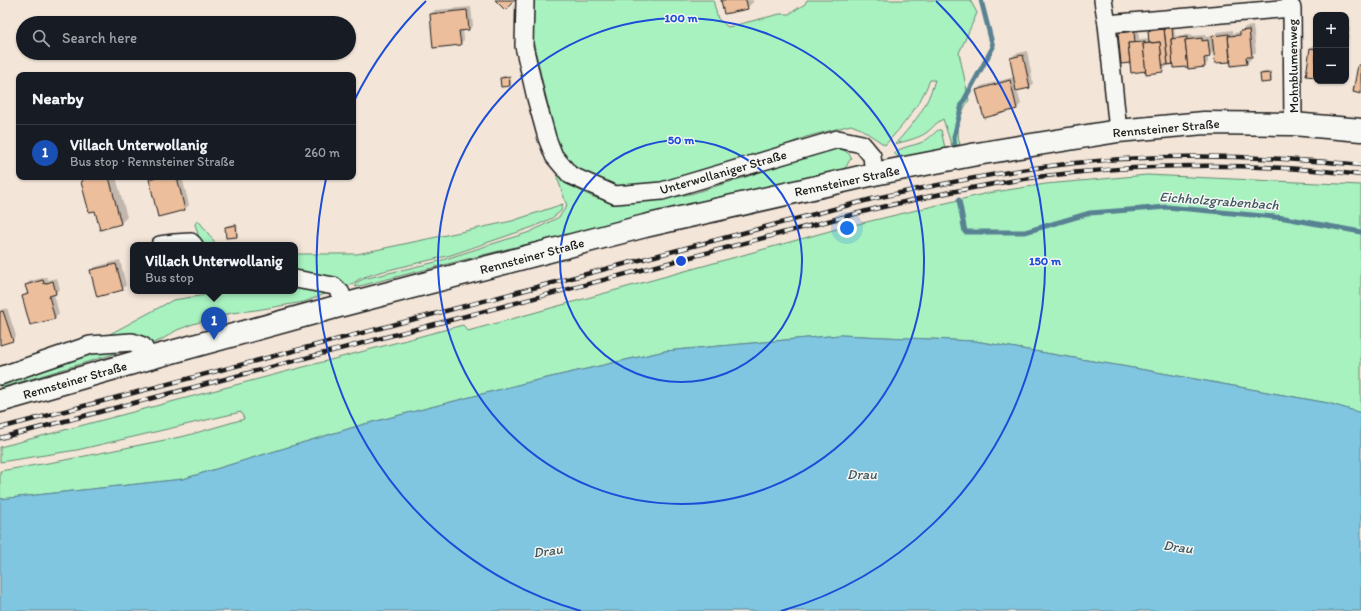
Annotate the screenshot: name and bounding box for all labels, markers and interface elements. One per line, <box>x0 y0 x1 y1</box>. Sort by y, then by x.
text: 100 m <box>664 11 698 25</box>
map controls <box>1313 12 1349 84</box>
button: + <box>1313 12 1349 48</box>
search box <box>16 16 356 60</box>
street label: Mohnblumenweg <box>1285 18 1301 113</box>
icon: search <box>30 27 52 49</box>
text: Search here <box>62 29 137 47</box>
button: − <box>1313 48 1349 84</box>
text: Nearby <box>32 88 84 108</box>
street label: Rennsteiner Straße <box>1112 116 1220 140</box>
text: 50 m <box>668 133 695 147</box>
text: Villach Unterwollanig <box>70 136 207 154</box>
text: 1 <box>42 145 48 160</box>
text: 260 m <box>304 145 340 160</box>
street label: Unterwollaniger Straße <box>658 147 788 197</box>
text: Bus stop · Rennsteiner Straße <box>70 154 235 169</box>
street label: Rennsteiner Straße <box>793 162 901 200</box>
water label: Eichholzgrabenbach <box>1159 188 1280 214</box>
your location <box>837 218 857 238</box>
street label: Rennsteiner Straße <box>478 235 586 277</box>
popup <box>130 242 298 294</box>
text: Villach Unterwollanig <box>145 252 283 270</box>
centre of rings <box>674 254 688 268</box>
text: 150 m <box>1029 254 1062 268</box>
text: Bus stop <box>145 270 194 285</box>
pin: 1 <box>201 307 227 340</box>
street label: Rennsteiner Straße <box>21 358 129 402</box>
water label: Drau <box>847 466 877 483</box>
water label: Drau <box>1162 537 1194 558</box>
water label: Drau <box>532 540 564 561</box>

